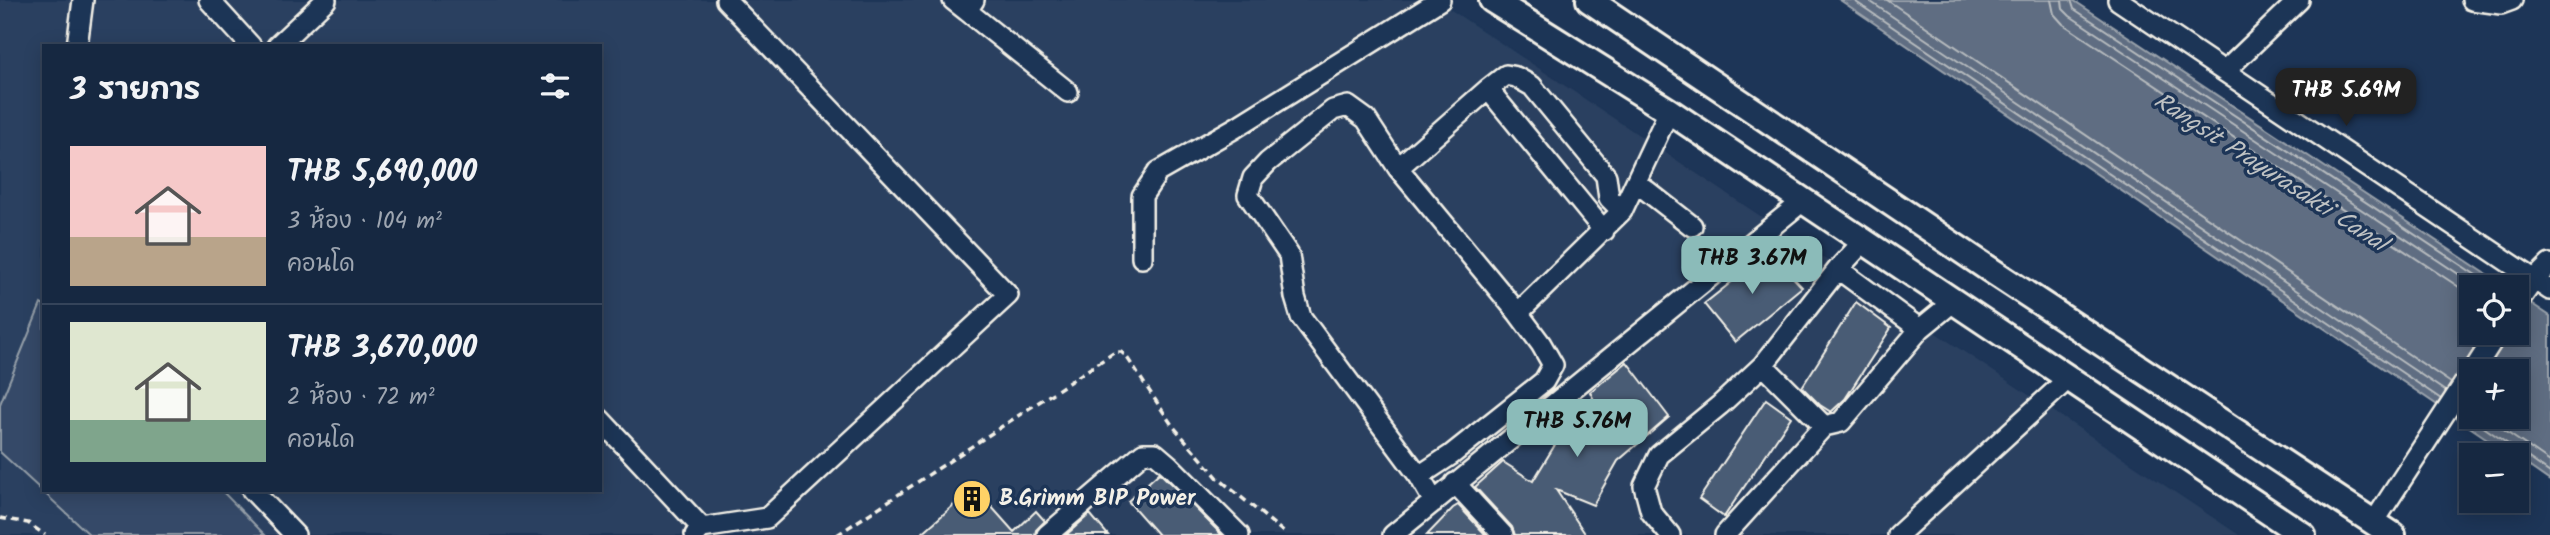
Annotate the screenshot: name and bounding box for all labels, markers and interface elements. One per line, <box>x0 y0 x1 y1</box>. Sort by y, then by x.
text: 3 รายการ <box>70 67 200 115</box>
icon: filters <box>536 67 574 105</box>
pin: THB 5.69M <box>2266 68 2426 128</box>
text: THB 5.69M <box>2291 73 2401 109</box>
water label: Rangsit Prayurasakti Canal <box>2146 83 2398 266</box>
text: THB 5,690,000 <box>287 149 477 197</box>
icon: home <box>126 174 210 258</box>
text: 3 ห้อง · 104 m² <box>287 204 442 240</box>
pin: THB 3.67M <box>1672 236 1832 296</box>
text: THB 3.67M <box>1697 241 1807 277</box>
text: คอนโด <box>287 247 355 283</box>
map controls <box>2459 275 2529 513</box>
button: locate <box>2459 275 2529 345</box>
text: THB 3,670,000 <box>287 325 477 373</box>
icon: home <box>126 350 210 434</box>
button: + <box>2459 359 2529 429</box>
text: 2 ห้อง · 72 m² <box>287 380 435 416</box>
pin: THB 5.76M <box>1497 400 1657 459</box>
text: THB 5.76M <box>1523 404 1631 440</box>
text: คอนโด <box>287 423 355 459</box>
button: − <box>2459 443 2529 513</box>
building icon: B.Grimm BIP Power <box>951 478 993 520</box>
place label: B.Grimm BIP Power <box>999 481 1197 517</box>

